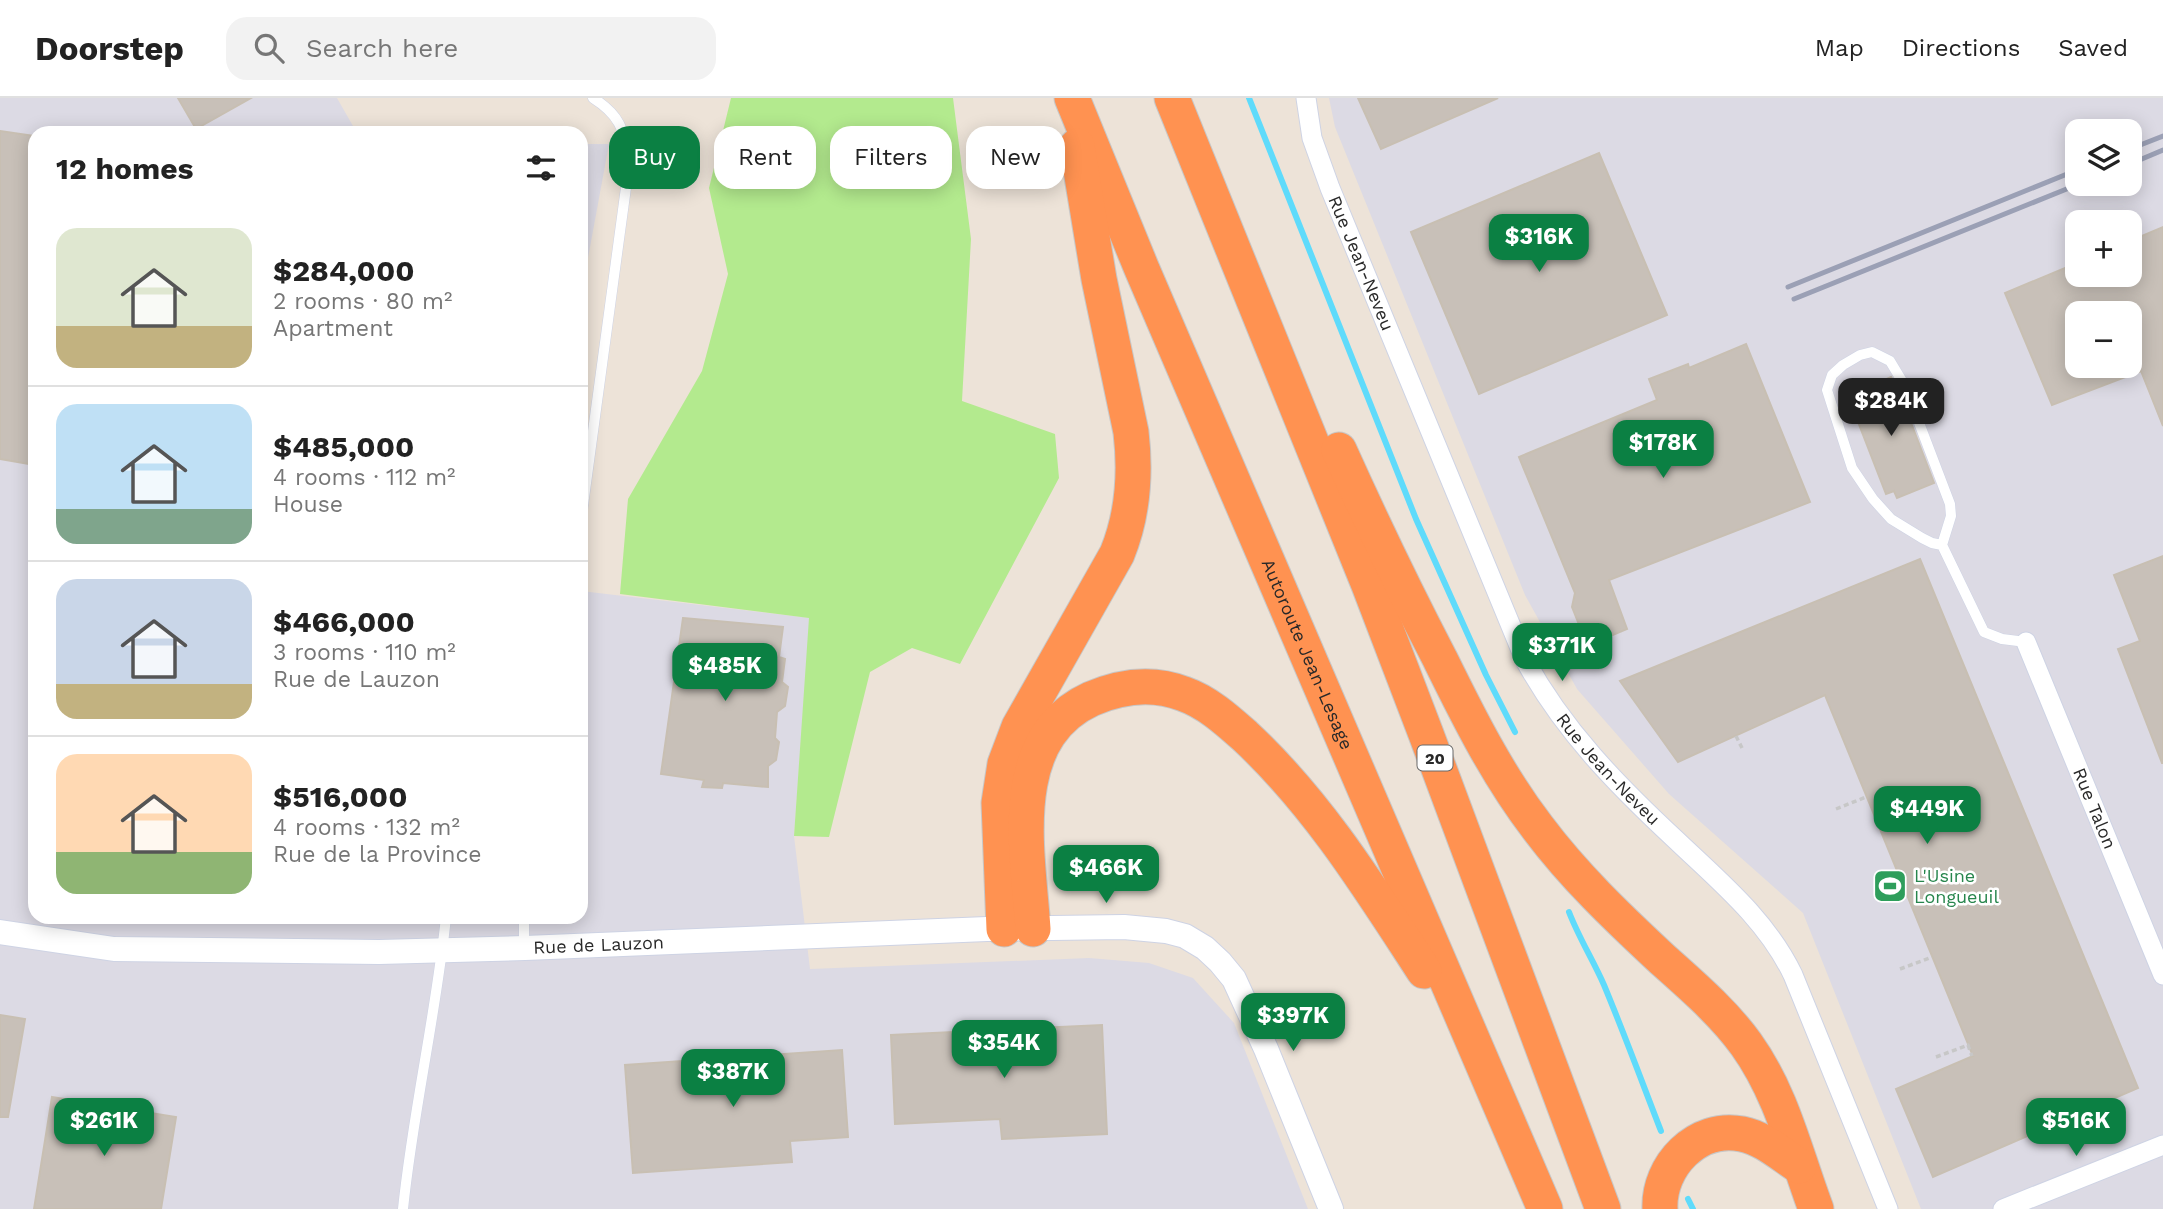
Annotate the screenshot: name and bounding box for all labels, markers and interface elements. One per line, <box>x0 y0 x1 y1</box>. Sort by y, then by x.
search box <box>226 17 716 80</box>
text: Doorstep <box>35 29 184 68</box>
icon: search <box>250 29 288 67</box>
text: Search here <box>306 33 458 63</box>
text: Map <box>1815 34 1864 62</box>
text: Directions <box>1902 34 2020 62</box>
text: Saved <box>2058 34 2128 62</box>
map controls <box>2065 119 2142 378</box>
button: layers <box>2065 119 2142 196</box>
chip: Buy <box>609 126 700 189</box>
chip: Rent <box>714 126 816 189</box>
chip: Filters <box>830 126 952 189</box>
chip: New <box>966 126 1065 189</box>
icon: filters <box>522 149 560 187</box>
text: 12 homes <box>56 151 194 186</box>
street label: Rue Jean-Neveu <box>1324 192 1399 334</box>
button: + <box>2065 210 2142 287</box>
pin: $316K <box>1490 214 1588 274</box>
text: $316K <box>1505 223 1573 250</box>
text: $284,000 <box>273 253 415 288</box>
icon: home <box>112 256 196 340</box>
text: 2 rooms · 80 m² <box>273 288 452 315</box>
button: − <box>2065 301 2142 378</box>
text: Apartment <box>273 315 393 342</box>
pin: $284K <box>1842 378 1940 438</box>
text: $284K <box>1854 387 1928 414</box>
pin: $178K <box>1614 420 1712 480</box>
text: $485,000 <box>273 429 414 464</box>
text: $178K <box>1629 429 1697 456</box>
icon: home <box>112 432 196 516</box>
text: 4 rooms · 112 m² <box>273 464 455 491</box>
text: House <box>273 491 343 518</box>
street label: Autoroute Jean-Lesage <box>1257 556 1358 753</box>
text: $466,000 <box>273 604 415 639</box>
icon: home <box>112 607 196 691</box>
pin: $371K <box>1513 624 1611 683</box>
text: $371K <box>1528 632 1596 659</box>
text: 3 rooms · 110 m² <box>273 639 456 666</box>
pin: $485K <box>676 644 774 703</box>
text: $485K <box>688 652 762 679</box>
text: Rue de Lauzon <box>273 666 440 693</box>
street label: Rue Jean-Neveu <box>1552 709 1664 829</box>
road number: 20 <box>1418 746 1452 771</box>
street label: Rue Talon <box>2069 765 2121 852</box>
text: $516,000 <box>273 779 408 814</box>
icon: home <box>112 782 196 866</box>
pin: $449K <box>1878 786 1976 846</box>
text: $449K <box>1890 795 1964 822</box>
text: 4 rooms · 132 m² <box>273 814 460 841</box>
text: Rue de la Province <box>273 841 482 868</box>
pin: $466K <box>1057 846 1155 905</box>
text: $466K <box>1069 854 1143 881</box>
place label: L'Usine Longueuil <box>1914 865 1999 907</box>
sports icon: L'Usine Longueuil <box>1871 867 1909 905</box>
street label: Rue de Lauzon <box>533 931 664 958</box>
pin: $397K <box>1244 993 1342 1053</box>
text: $397K <box>1257 1002 1329 1029</box>
pin: $354K <box>955 1020 1053 1080</box>
text: $354K <box>968 1029 1040 1056</box>
pin: $387K <box>684 1049 782 1109</box>
text: $387K <box>697 1058 769 1085</box>
pin: $261K <box>55 1098 153 1158</box>
pin: $516K <box>2027 1098 2125 1158</box>
text: $261K <box>70 1107 138 1134</box>
text: $516K <box>2042 1107 2110 1134</box>

